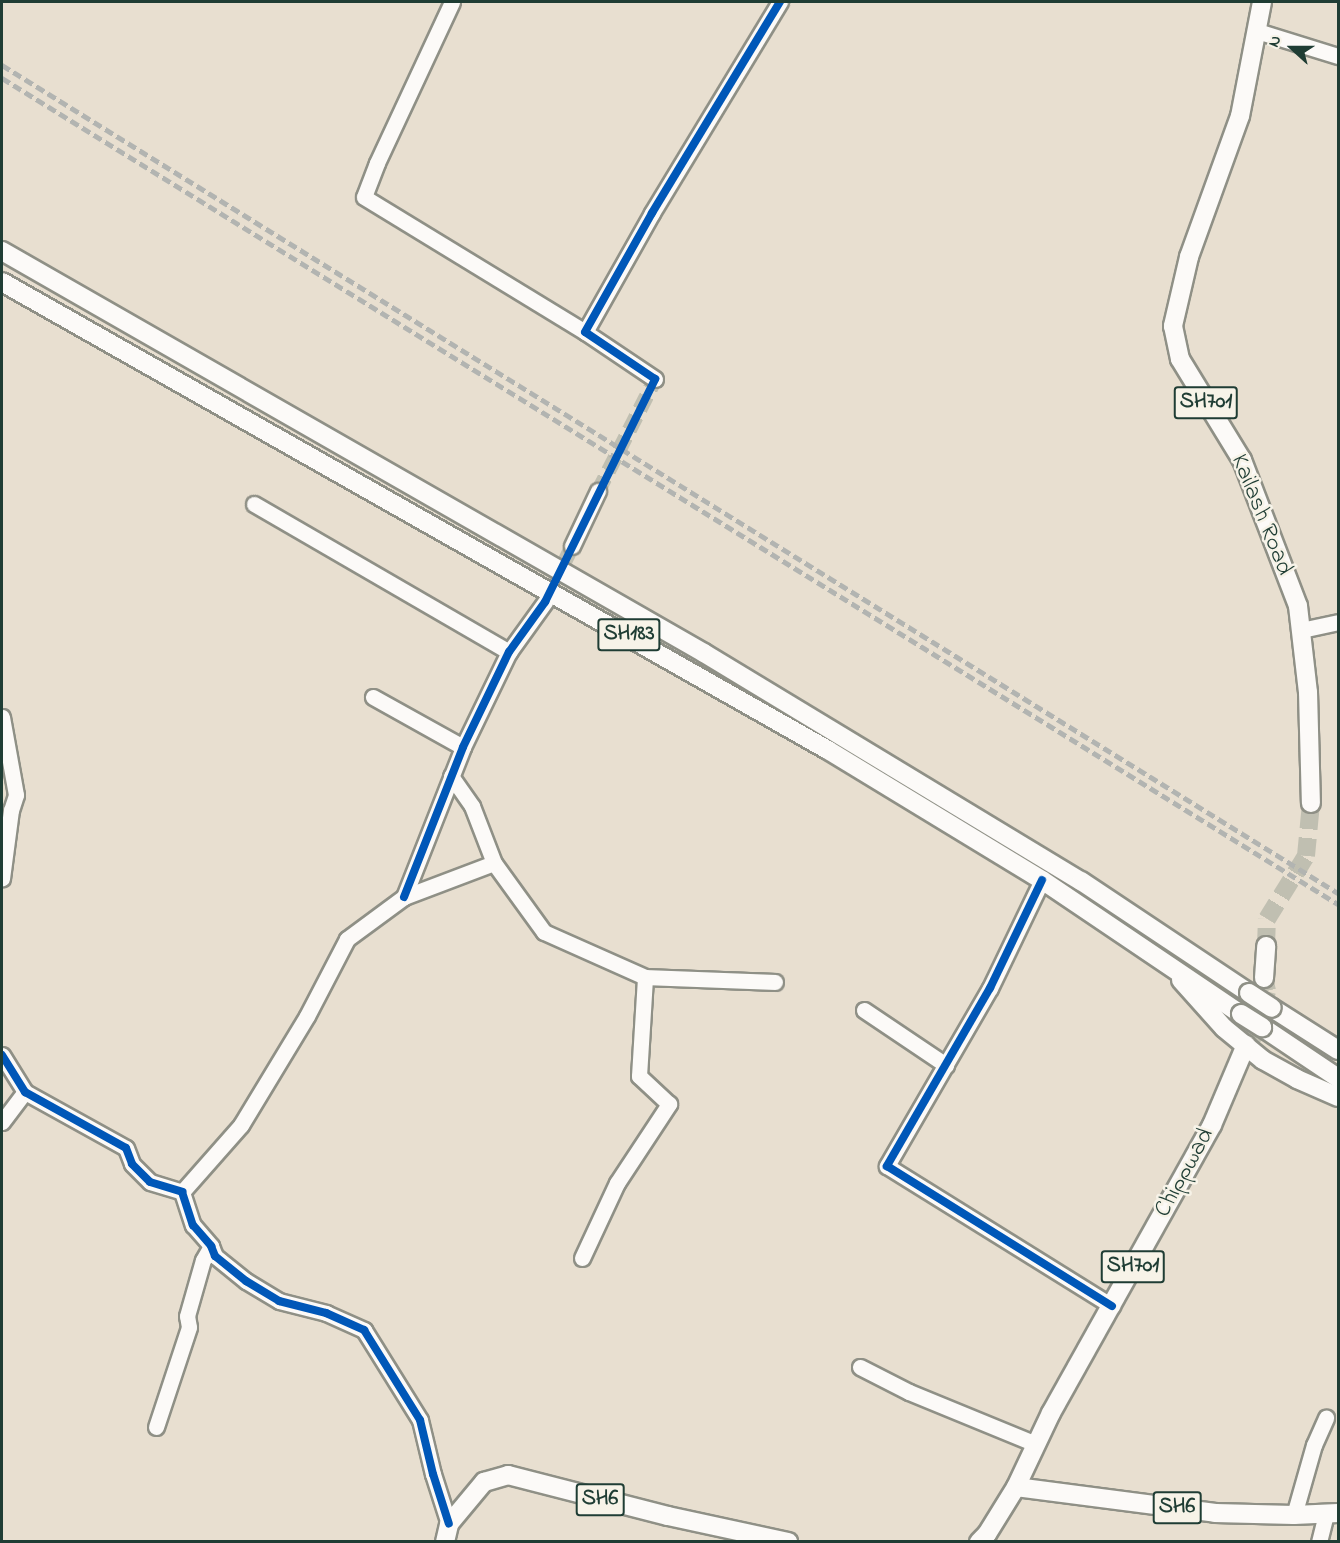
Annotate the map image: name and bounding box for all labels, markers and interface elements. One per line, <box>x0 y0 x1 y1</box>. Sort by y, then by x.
north arrow <box>1262 18 1322 78</box>
text: N <box>1262 32 1288 51</box>
road number: SH701 <box>1173 384 1239 422</box>
street label: Kailash Road <box>1224 450 1298 580</box>
road number: SH183 <box>596 616 662 654</box>
street label: Chippwad <box>1149 1124 1221 1222</box>
road number: SH701 <box>1100 1248 1166 1286</box>
road number: SH6 <box>574 1481 626 1519</box>
road number: SH6 <box>1152 1489 1202 1527</box>

